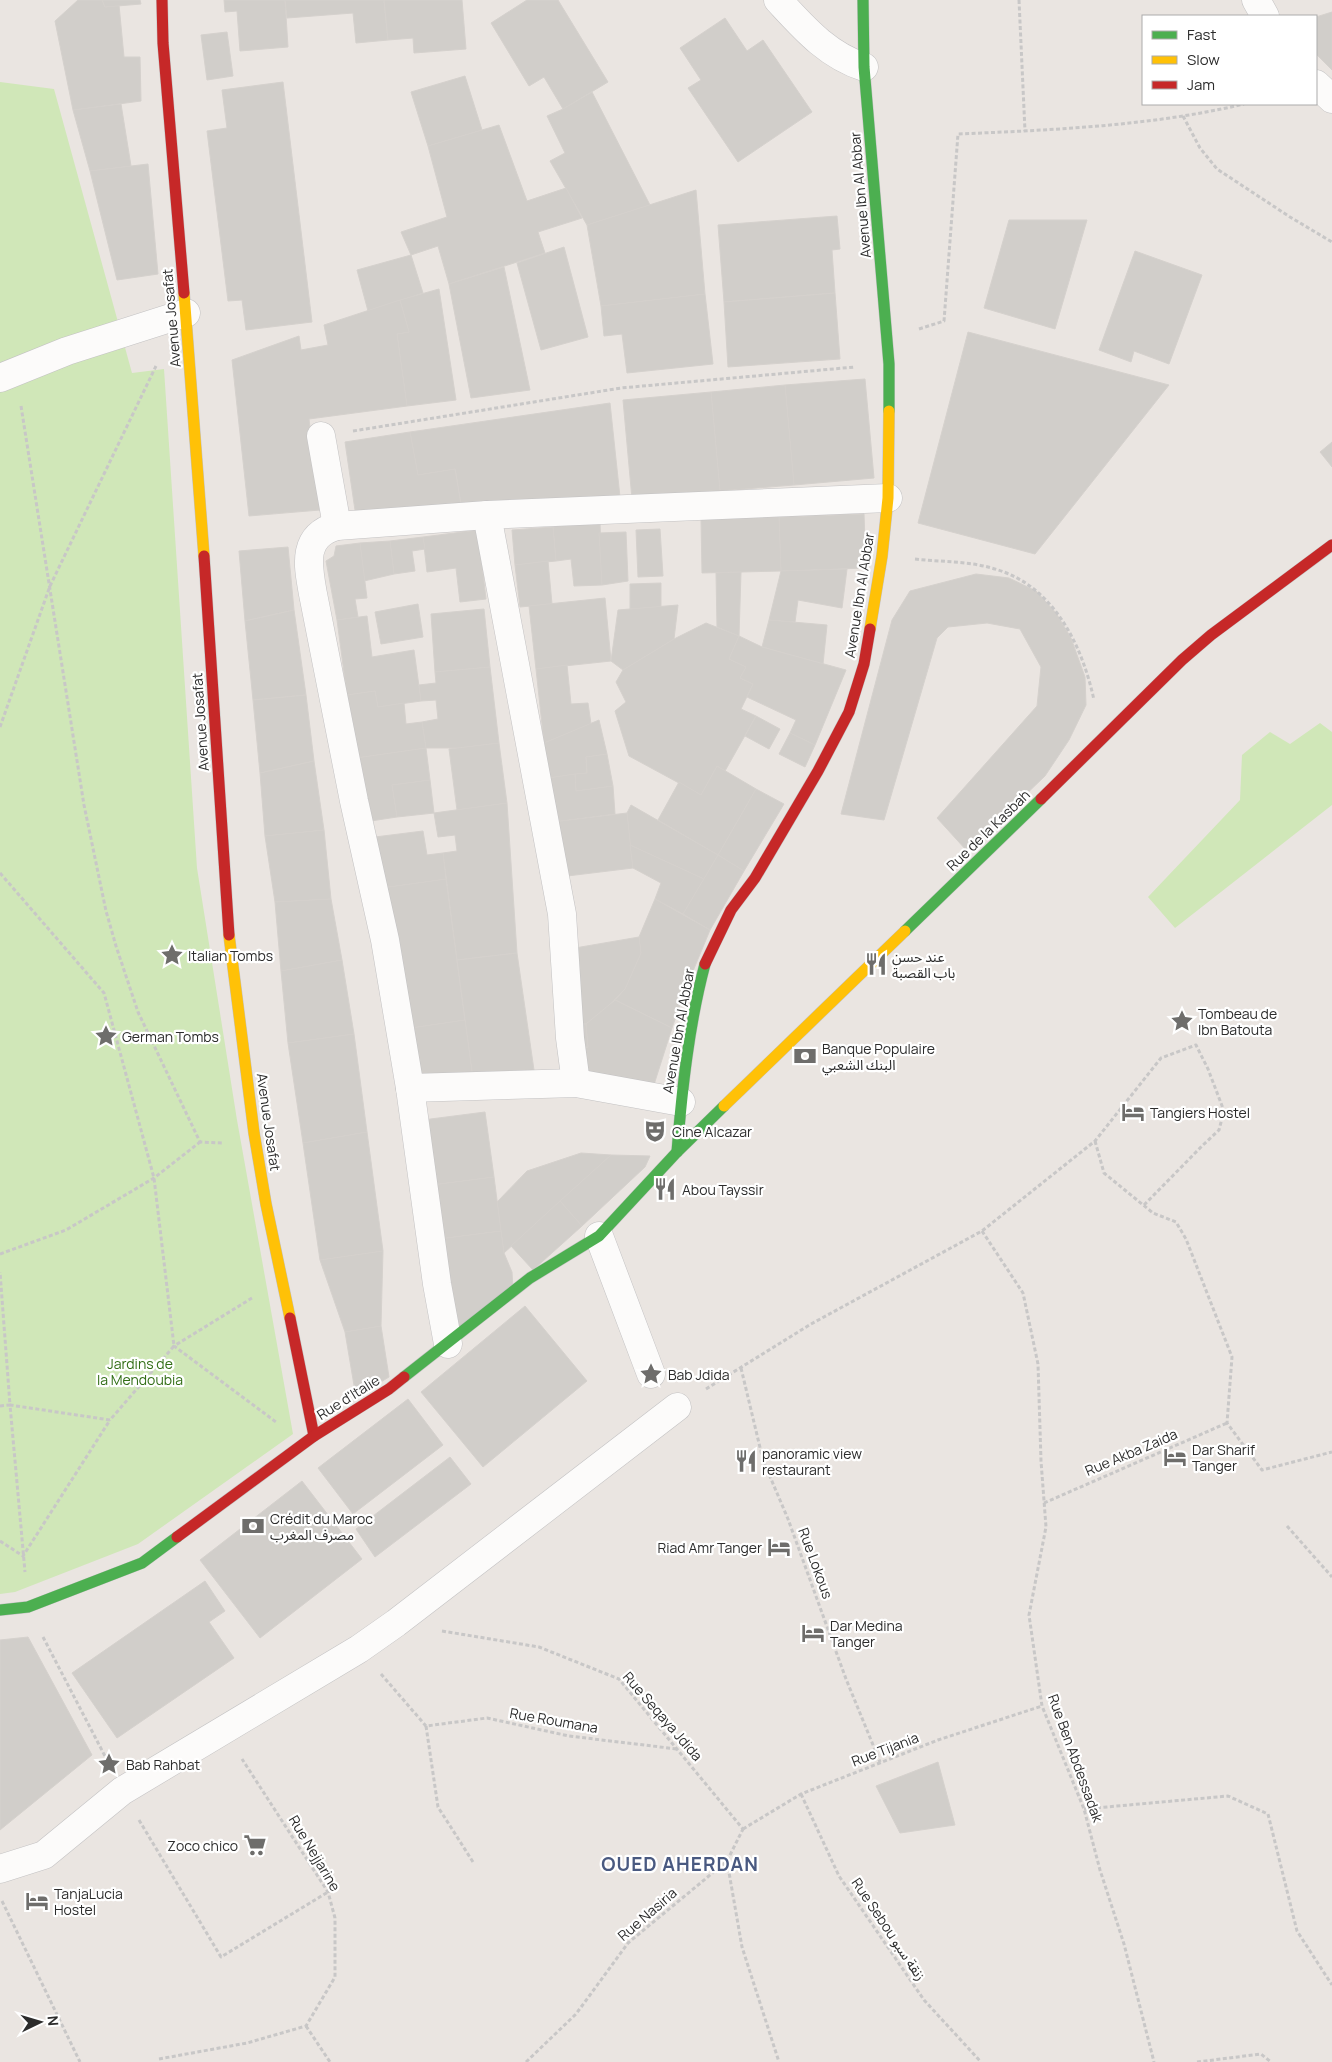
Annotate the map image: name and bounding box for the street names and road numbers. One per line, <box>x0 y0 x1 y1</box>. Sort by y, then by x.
street label: Avenue Ibn Al Abbar <box>845 131 875 259</box>
street label: Avenue Josafat <box>157 268 185 368</box>
street label: Avenue Ibn Al Abbar <box>840 531 878 659</box>
street label: Avenue Josafat <box>187 672 213 772</box>
street label: Rue de la Kasbah <box>942 785 1034 875</box>
street label: Avenue Ibn Al Abbar <box>658 967 698 1095</box>
street label: Avenue Josafat <box>253 1072 285 1173</box>
street label: Rue d'Italie <box>313 1370 383 1424</box>
street label: Rue Akba Zaida <box>1082 1424 1180 1480</box>
street label: Rue Lokous <box>794 1525 838 1601</box>
street label: Rue Seqaya Jdida <box>619 1667 707 1765</box>
street label: Rue Ben Abdessadak <box>1044 1691 1108 1826</box>
street label: Rue Roumana <box>508 1703 600 1737</box>
street label: Rue Tijania <box>849 1728 921 1770</box>
street label: Rue Nejjarine <box>285 1811 345 1895</box>
street label: Rue Sebou زنقة سبو <box>848 1874 930 1984</box>
street label: Rue Nasiria <box>614 1883 680 1945</box>

